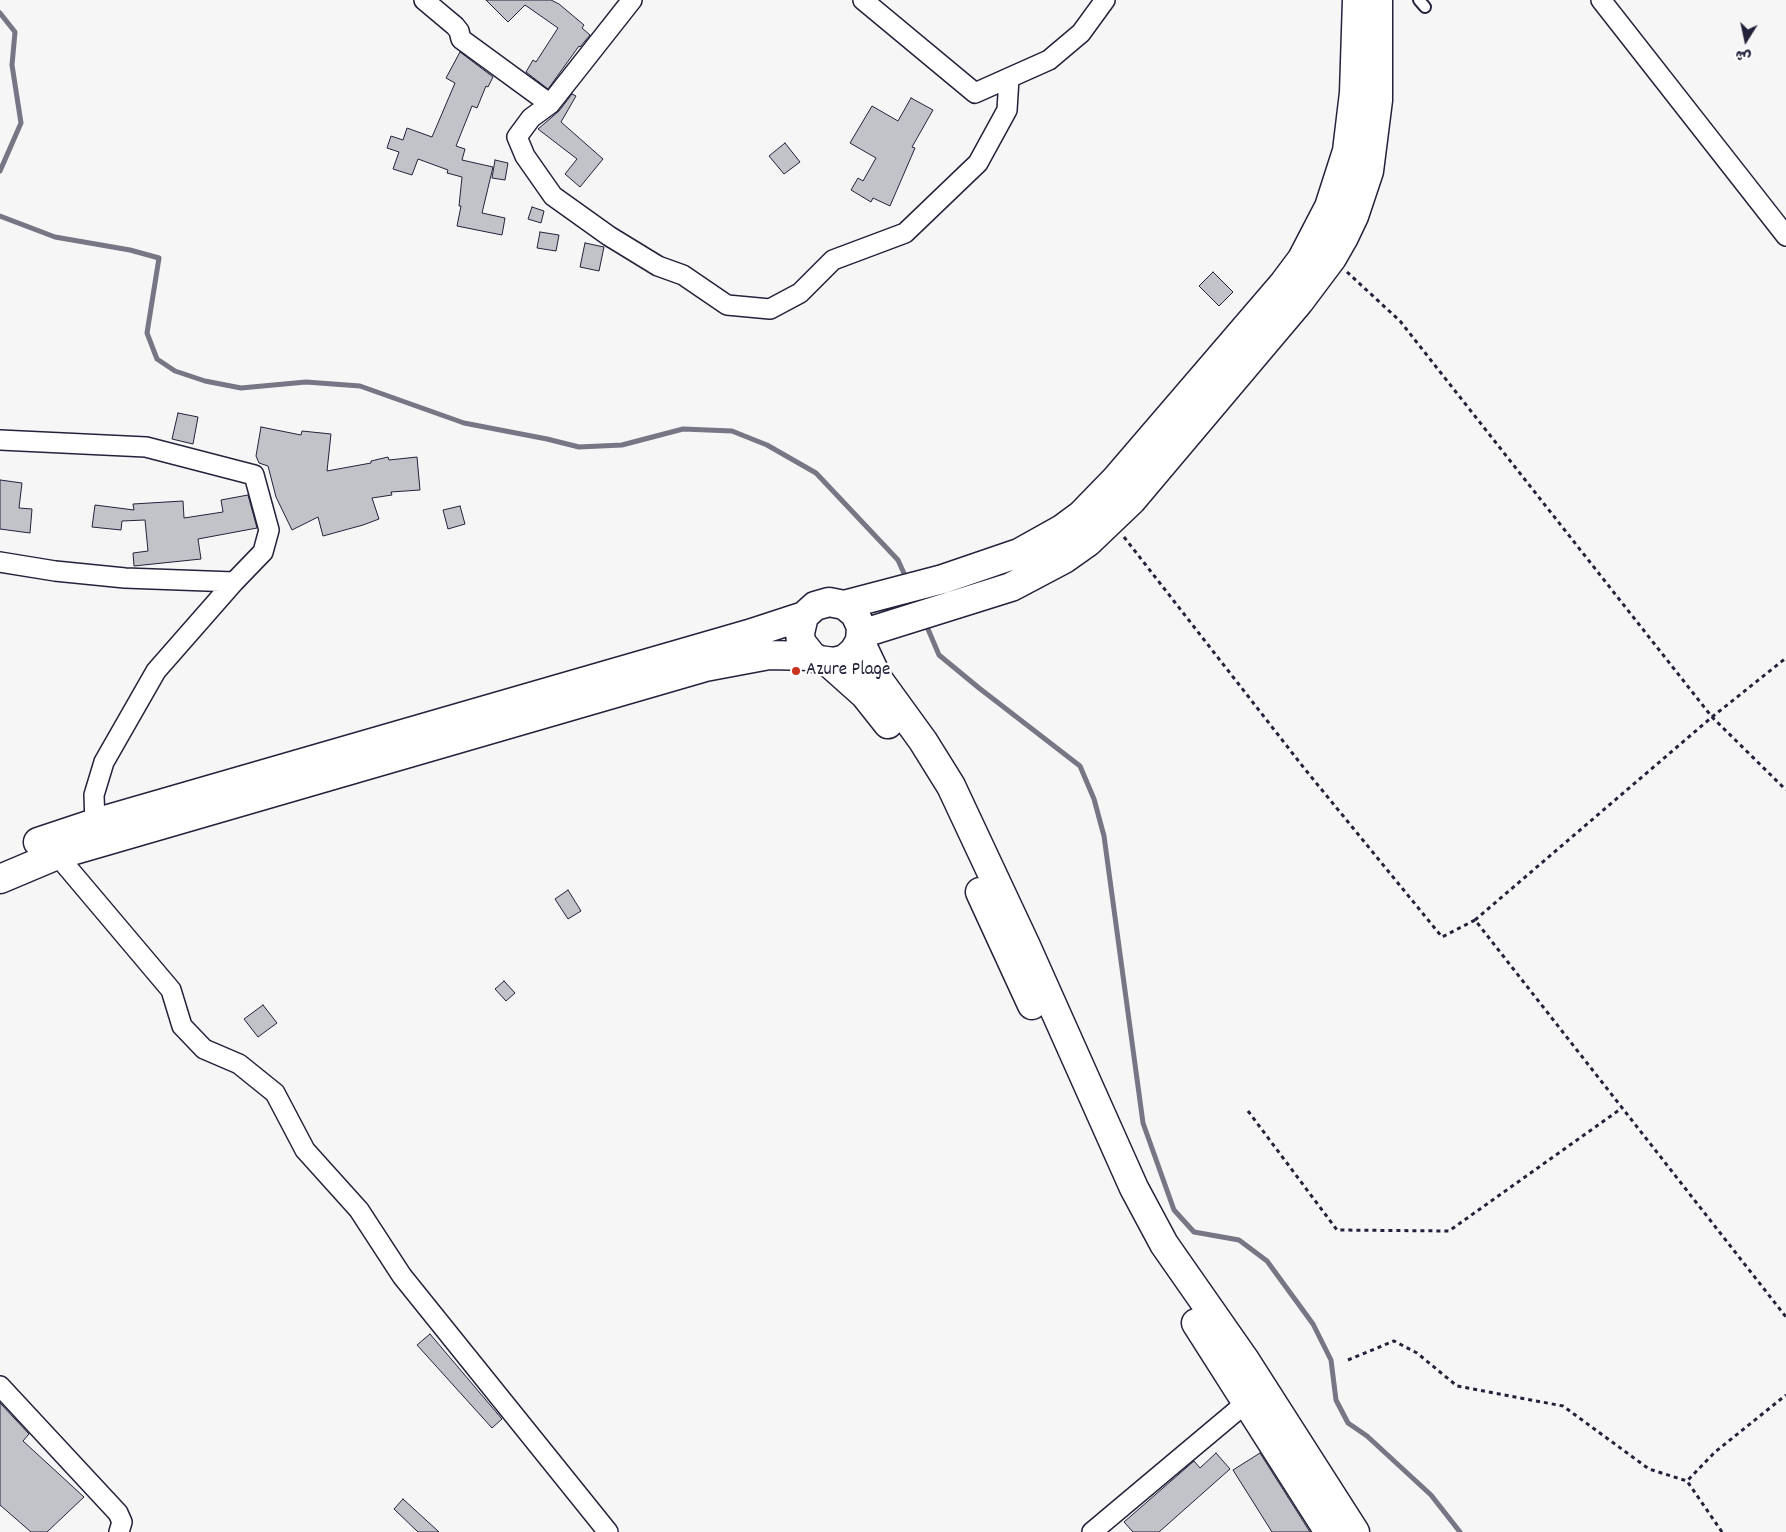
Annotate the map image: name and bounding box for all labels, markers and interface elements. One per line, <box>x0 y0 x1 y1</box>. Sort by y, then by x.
north arrow <box>1721 15 1771 65</box>
text: ش <box>1734 44 1753 66</box>
place label: Azure Plage <box>806 660 890 682</box>
marker: Azure Plage <box>790 665 802 677</box>

